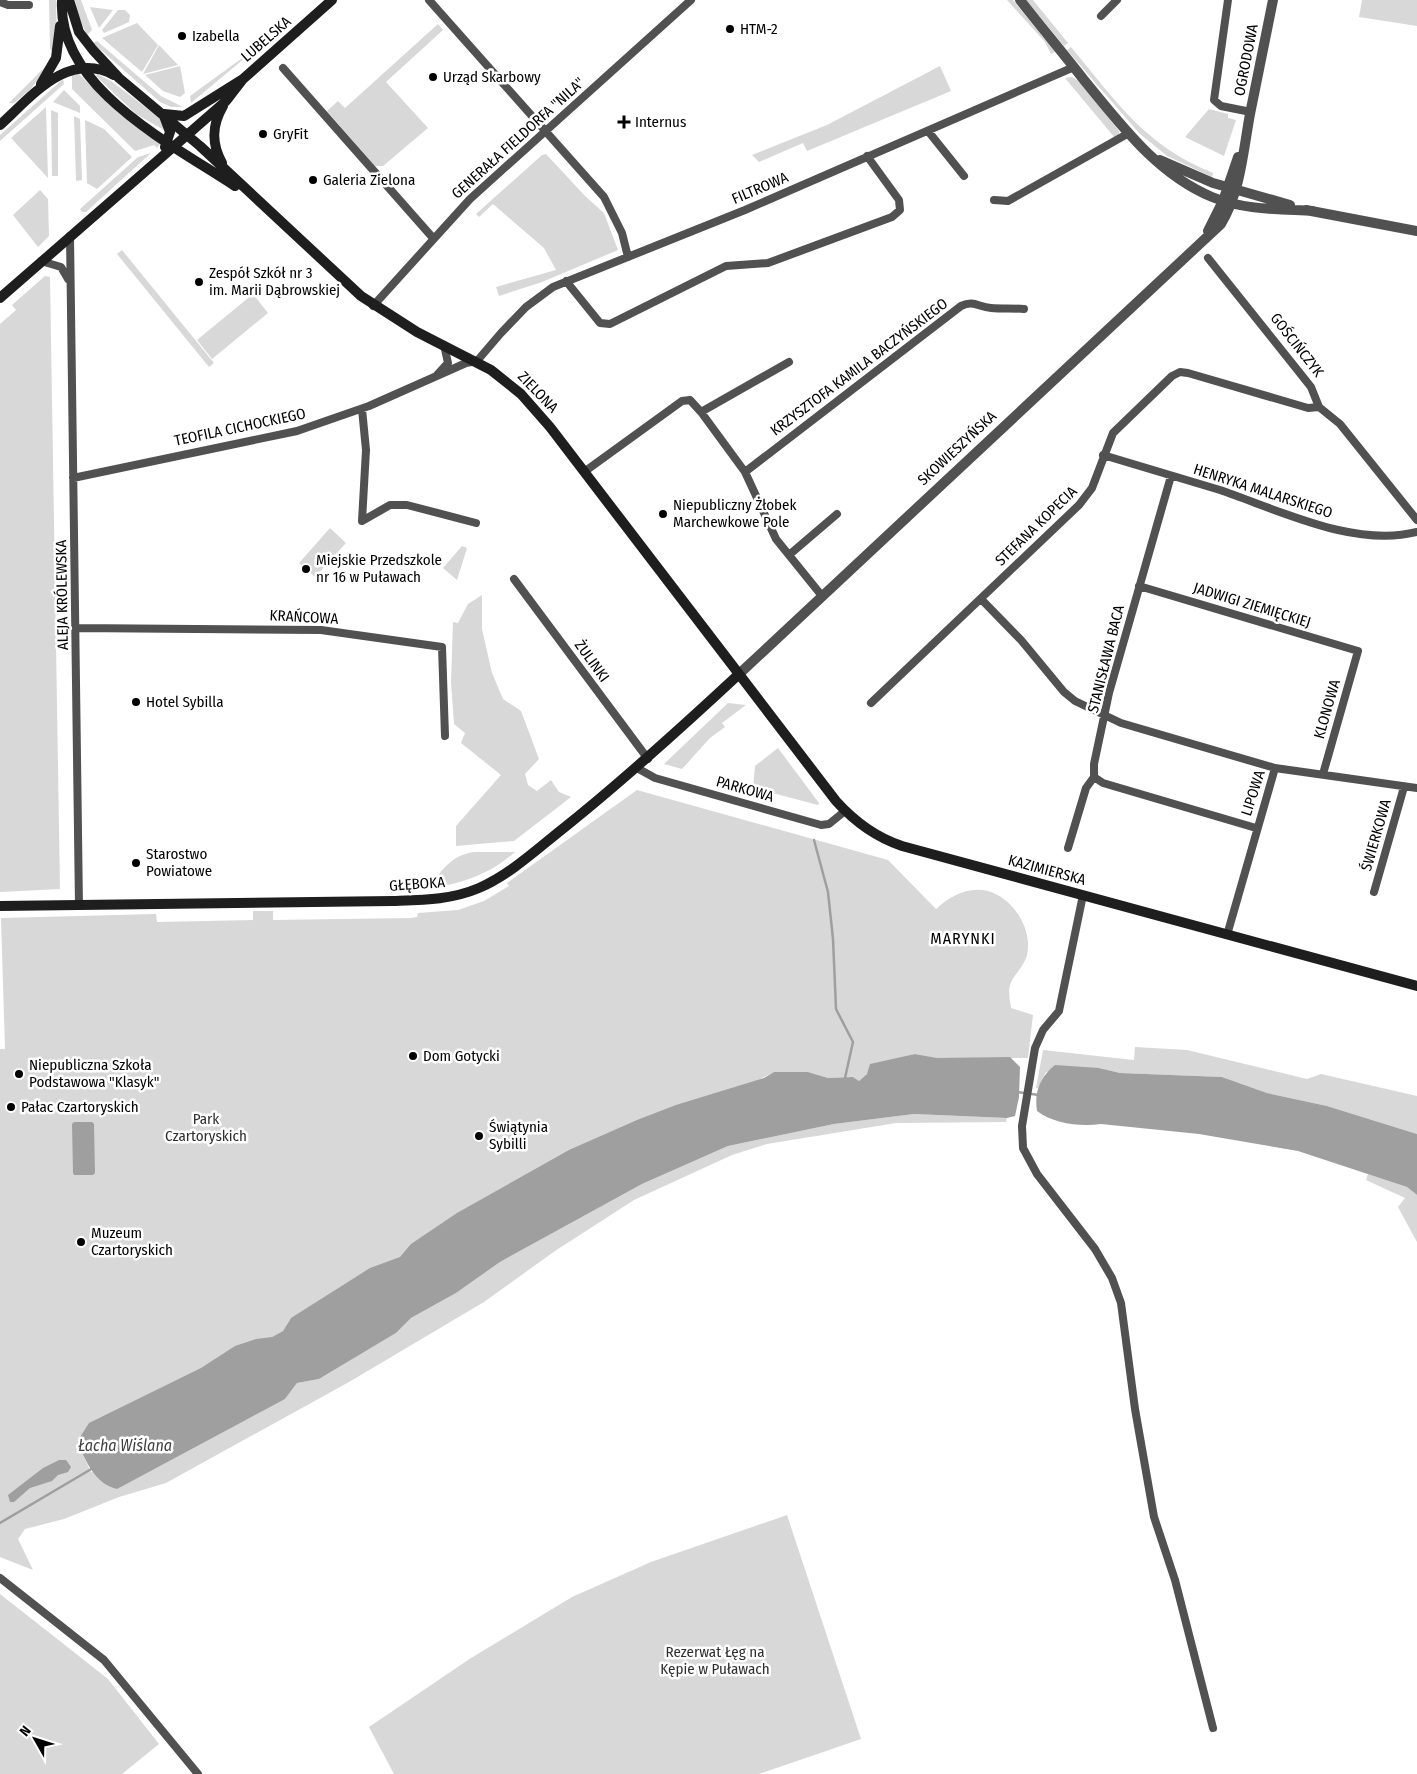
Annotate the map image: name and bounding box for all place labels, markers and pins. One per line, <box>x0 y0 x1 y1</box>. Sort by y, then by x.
place label: HTM-2 <box>740 20 778 38</box>
marker: HTM-2 <box>724 23 736 35</box>
place label: Izabella <box>192 27 240 45</box>
marker: Izabella <box>176 30 188 42</box>
place label: Urząd Skarbowy <box>443 68 541 86</box>
marker: Urząd Skarbowy <box>427 71 439 83</box>
place label: Internus <box>635 113 686 131</box>
marker: Internus <box>617 115 631 129</box>
place label: GryFit <box>273 125 308 143</box>
marker: GryFit <box>257 128 269 140</box>
place label: Galeria Zielona <box>323 171 415 189</box>
marker: Galeria Zielona <box>307 174 319 186</box>
place label: Zespół Szkół nr 3 im. Marii Dąbrowskiej <box>209 264 340 299</box>
marker: Zespół Szkół nr 3 im. Marii Dąbrowskiej <box>193 276 205 288</box>
place label: Niepubliczny Żłobek Marchewkowe Pole <box>673 496 796 531</box>
marker: Niepubliczny Żłobek Marchewkowe Pole <box>657 508 669 520</box>
place label: Miejskie Przedszkole nr 16 w Puławach <box>316 551 442 586</box>
marker: Miejskie Przedszkole nr 16 w Puławach <box>300 563 312 575</box>
place label: Hotel Sybilla <box>146 693 224 711</box>
marker: Hotel Sybilla <box>130 696 142 708</box>
place label: Starostwo Powiatowe <box>146 845 212 880</box>
marker: Starostwo Powiatowe <box>130 857 142 869</box>
place label: Dom Gotycki <box>423 1047 500 1065</box>
marker: Dom Gotycki <box>407 1050 419 1062</box>
place label: Niepubliczna Szkoła Podstawowa "Klasyk" <box>29 1056 159 1091</box>
marker: Niepubliczna Szkoła Podstawowa "Klasyk" <box>13 1068 25 1080</box>
place label: Pałac Czartoryskich <box>21 1098 139 1116</box>
marker: Pałac Czartoryskich <box>5 1101 17 1113</box>
place label: Świątynia Sybilli <box>489 1118 548 1153</box>
marker: Świątynia Sybilli <box>473 1130 485 1142</box>
place label: Muzeum Czartoryskich <box>91 1224 173 1259</box>
marker: Muzeum Czartoryskich <box>75 1236 87 1248</box>

